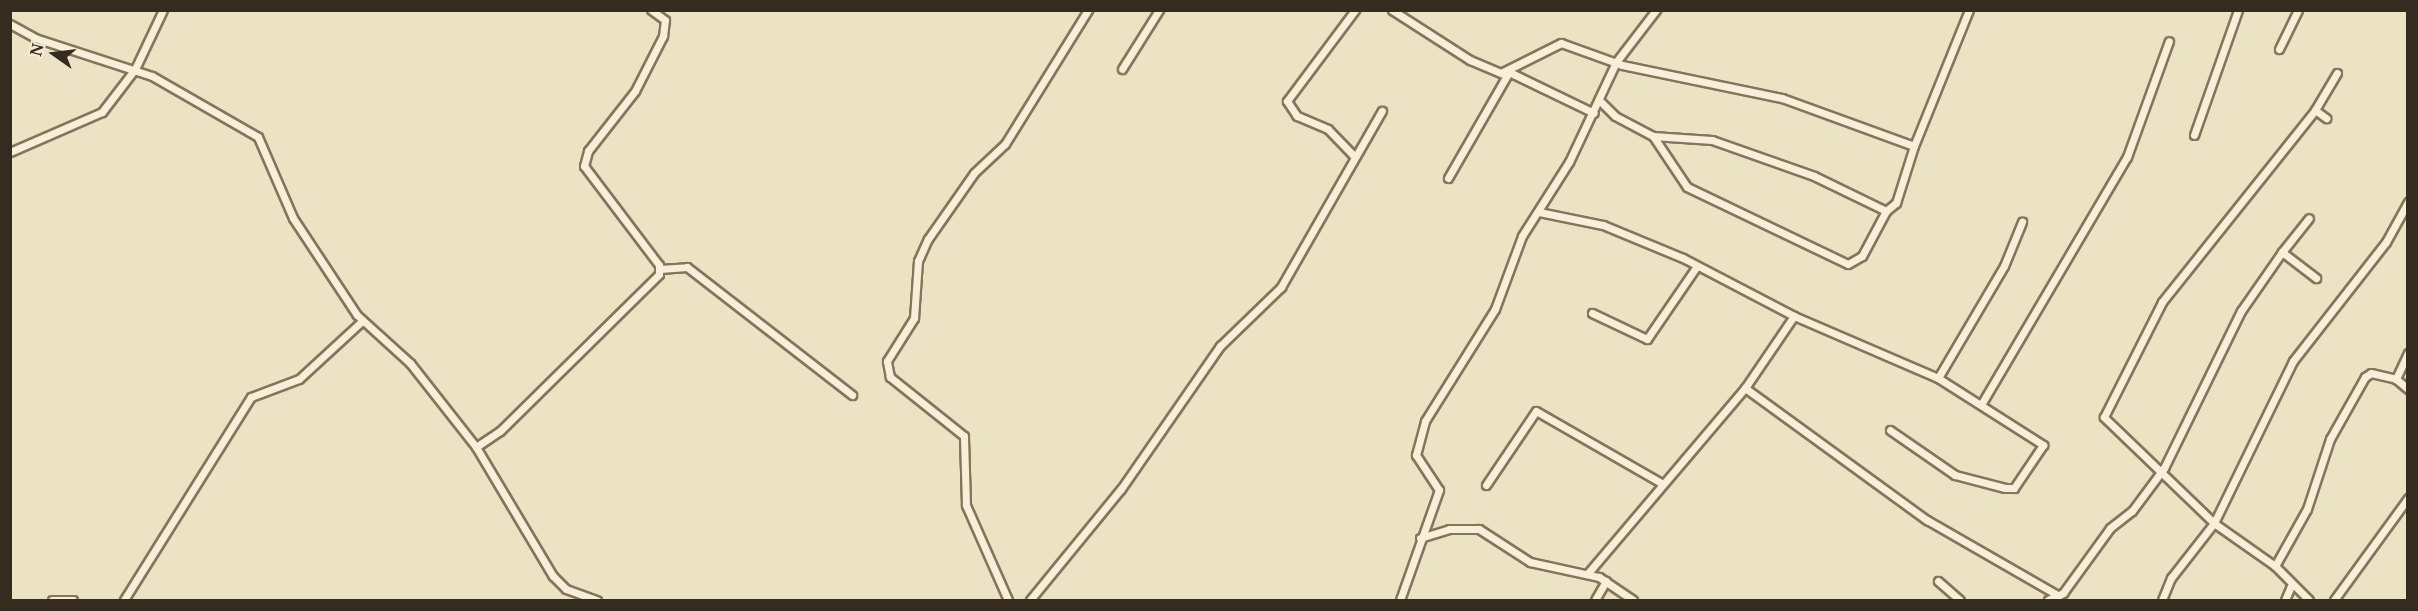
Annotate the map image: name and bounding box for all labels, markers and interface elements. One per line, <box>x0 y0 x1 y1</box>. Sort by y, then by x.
north arrow <box>24 24 84 84</box>
text: N <box>24 41 49 58</box>

